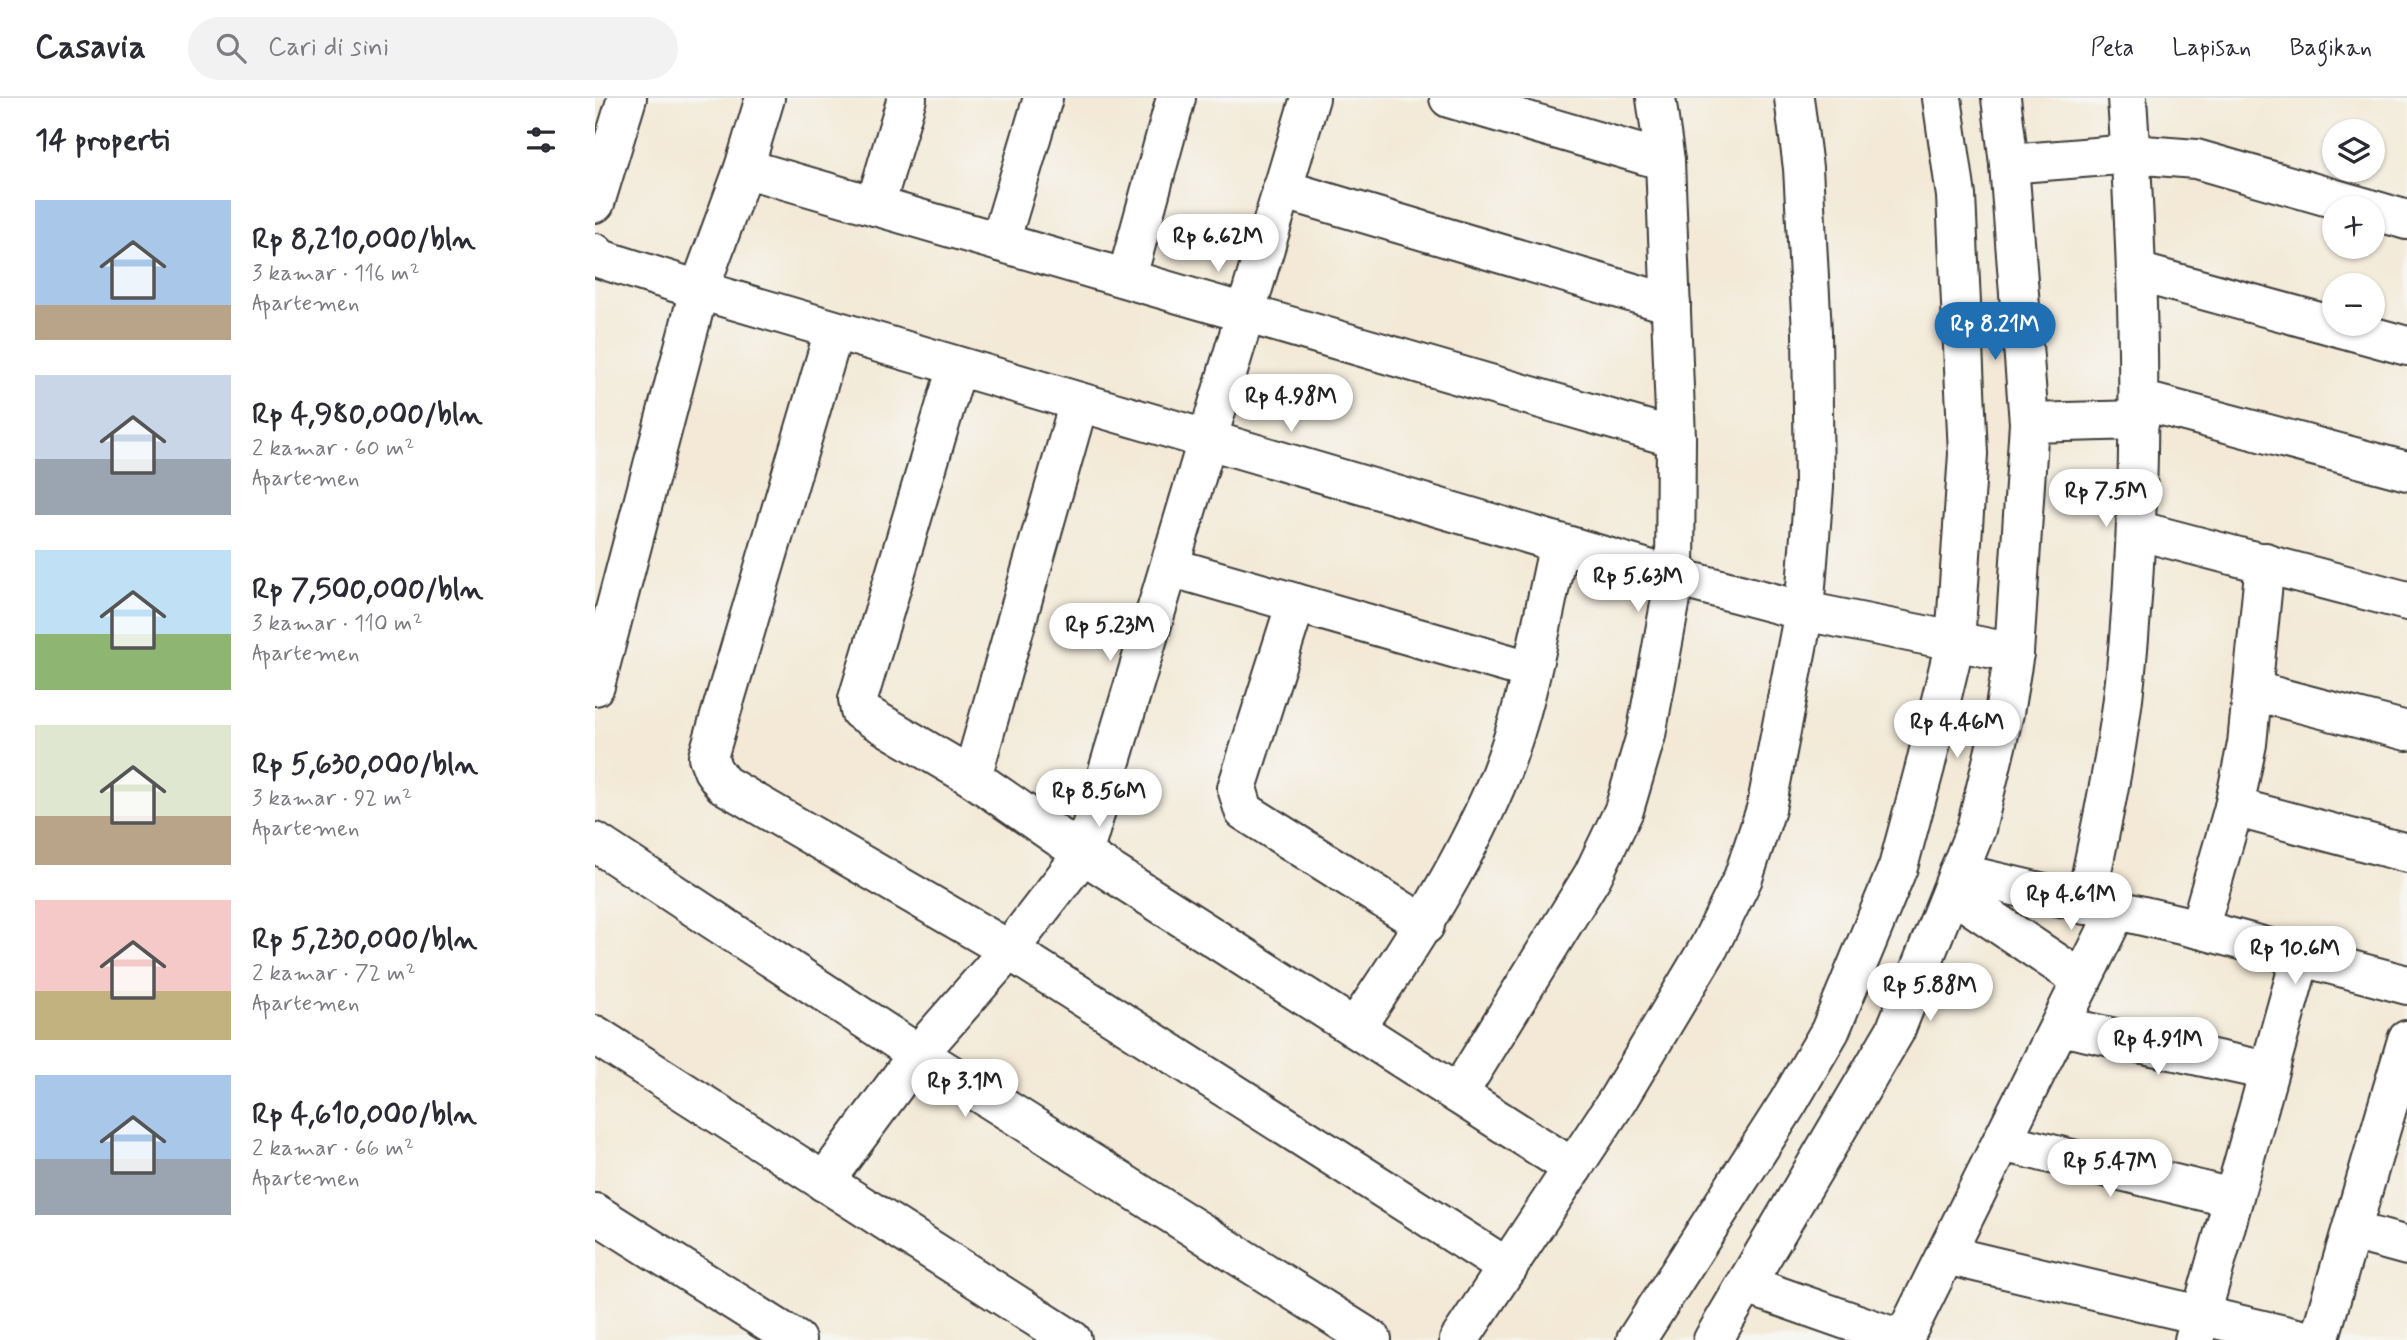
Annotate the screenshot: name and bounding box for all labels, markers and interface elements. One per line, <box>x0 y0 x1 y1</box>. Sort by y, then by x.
search box <box>188 17 678 80</box>
text: Casavia <box>35 26 146 70</box>
icon: search <box>212 29 250 67</box>
text: Cari di sini <box>268 31 389 65</box>
text: Peta <box>2091 33 2134 64</box>
text: Lapisan <box>2172 33 2251 64</box>
text: Bagikan <box>2289 33 2372 64</box>
map controls <box>2322 119 2385 336</box>
button: layers <box>2322 119 2385 182</box>
text: 14 properti <box>35 121 169 160</box>
icon: filters <box>522 121 560 159</box>
button: + <box>2322 196 2385 259</box>
pin: Rp 6.62M <box>1146 214 1290 274</box>
text: Rp 8,210,000/bln <box>252 220 476 259</box>
text: Rp 6.62M <box>1173 222 1263 252</box>
icon: home <box>91 228 175 312</box>
text: 3 kamar · 116 m² <box>252 259 420 289</box>
button: − <box>2322 273 2385 336</box>
text: Apartemen <box>252 289 360 319</box>
pin: Rp 8.21M <box>1923 302 2067 362</box>
text: Rp 8.21M <box>1951 310 2039 340</box>
pin: Rp 4.98M <box>1219 374 1363 434</box>
text: Rp 4.98M <box>1245 382 1337 412</box>
text: Rp 4,980,000/bln <box>252 395 483 434</box>
icon: home <box>91 403 175 487</box>
text: 2 kamar · 60 m² <box>252 434 414 464</box>
text: Apartemen <box>252 464 360 494</box>
pin: Rp 7.5M <box>2041 470 2171 529</box>
text: Rp 7.5M <box>2065 477 2147 507</box>
pin: Rp 5.63M <box>1566 554 1710 614</box>
text: Rp 5.63M <box>1593 562 1683 592</box>
text: Rp 7,500,000/bln <box>252 570 483 609</box>
icon: home <box>91 578 175 662</box>
pin: Rp 5.23M <box>1038 603 1182 663</box>
text: 3 kamar · 110 m² <box>252 609 423 639</box>
text: Rp 5.23M <box>1065 611 1155 641</box>
text: Apartemen <box>252 639 360 669</box>
pin: Rp 4.46M <box>1885 700 2029 760</box>
text: Rp 4.46M <box>1910 708 2004 738</box>
text: Rp 5,630,000/bln <box>252 745 478 784</box>
icon: home <box>91 753 175 837</box>
pin: Rp 8.56M <box>1027 770 1171 829</box>
text: Rp 8.56M <box>1052 777 1146 807</box>
text: 3 kamar · 92 m² <box>252 784 412 814</box>
text: Apartemen <box>252 814 360 844</box>
pin: Rp 4.61M <box>1999 872 2143 932</box>
text: Rp 4.61M <box>2026 880 2116 910</box>
text: Rp 5,230,000/bln <box>252 920 477 959</box>
pin: Rp 10.6M <box>2223 926 2367 986</box>
icon: home <box>91 928 175 1012</box>
text: Rp 10.6M <box>2250 934 2340 964</box>
text: 2 kamar · 72 m² <box>252 959 416 989</box>
pin: Rp 5.88M <box>1858 964 2002 1023</box>
text: Rp 5.88M <box>1883 971 1977 1001</box>
text: Apartemen <box>252 989 360 1019</box>
pin: Rp 4.91M <box>2086 1018 2230 1077</box>
text: Rp 4.91M <box>2113 1025 2203 1055</box>
pin: Rp 3.1M <box>900 1060 1030 1119</box>
text: Rp 3.1M <box>927 1067 1003 1097</box>
text: Rp 4,610,000/bln <box>252 1095 477 1134</box>
icon: home <box>91 1103 175 1187</box>
text: 2 kamar · 66 m² <box>252 1134 414 1164</box>
pin: Rp 5.47M <box>2038 1140 2182 1199</box>
text: Rp 5.47M <box>2063 1147 2157 1177</box>
text: Apartemen <box>252 1164 360 1194</box>

